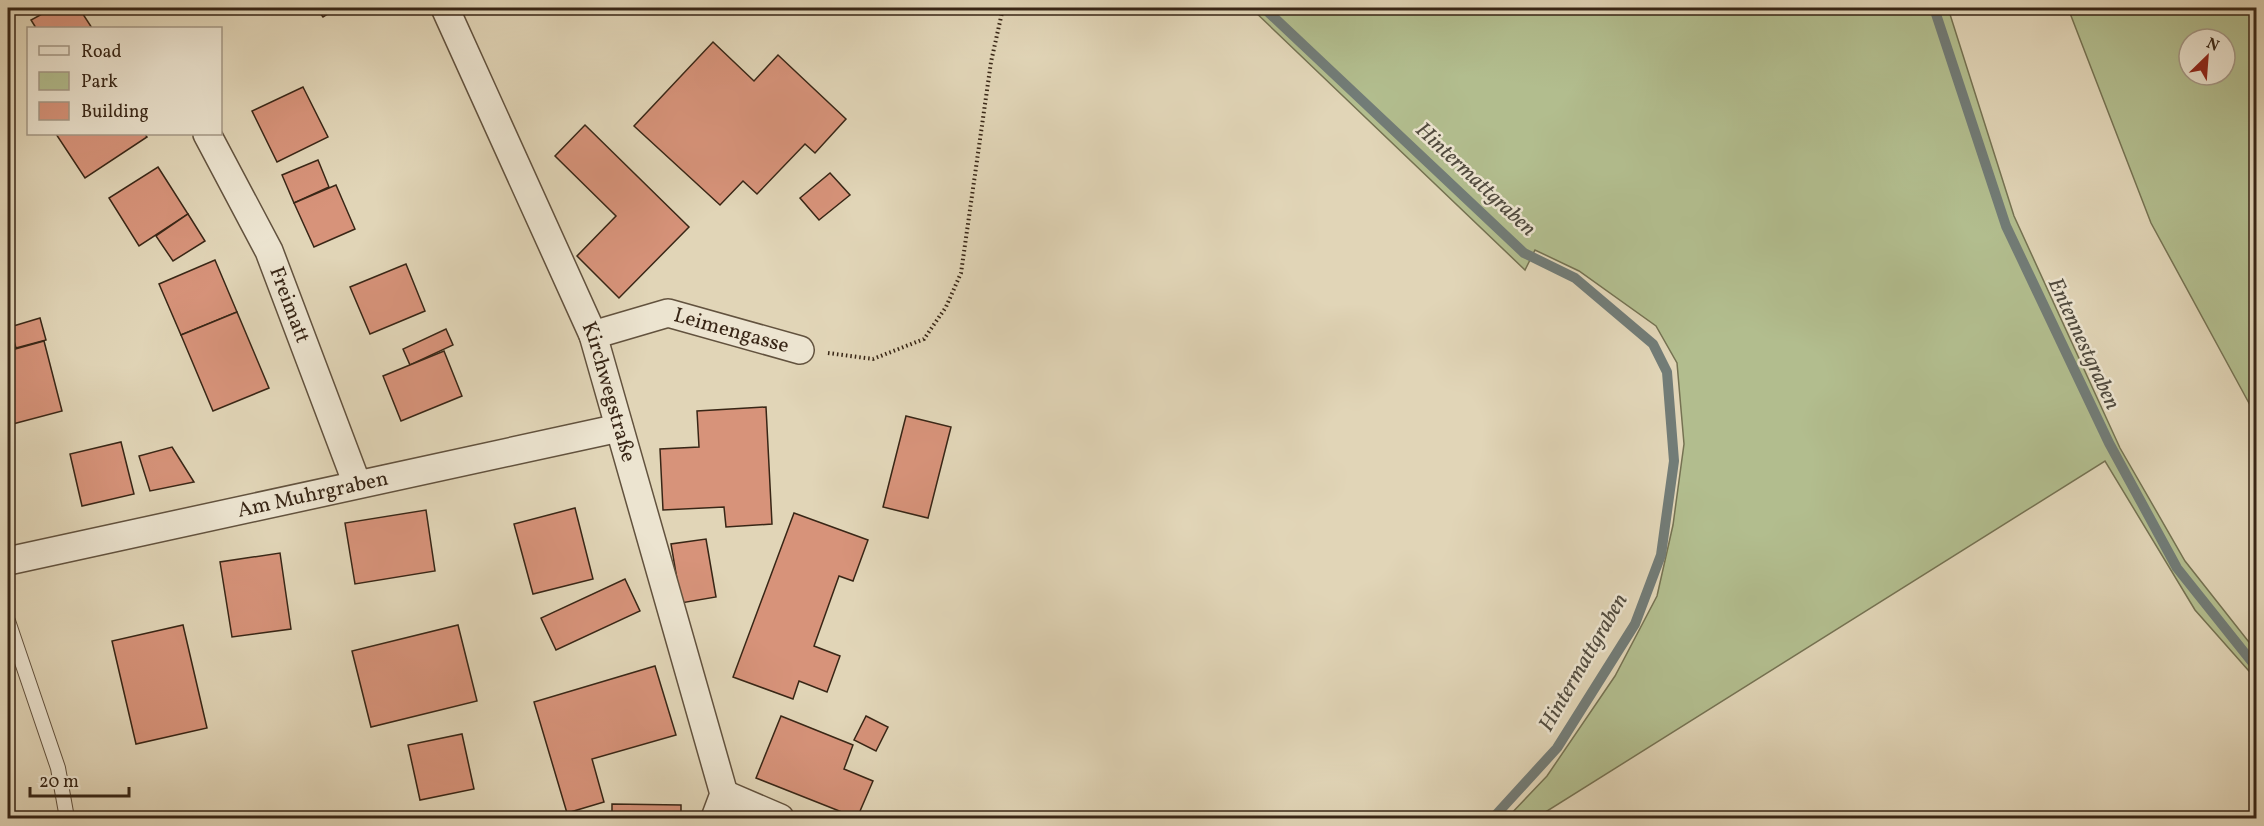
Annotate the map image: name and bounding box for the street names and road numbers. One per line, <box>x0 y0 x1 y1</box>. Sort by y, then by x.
street label: Freimatt <box>262 263 317 347</box>
street label: Leimengasse <box>671 301 792 361</box>
street label: Kirchwegstraße <box>574 317 643 465</box>
street label: Am Muhrgraben <box>235 464 391 525</box>

